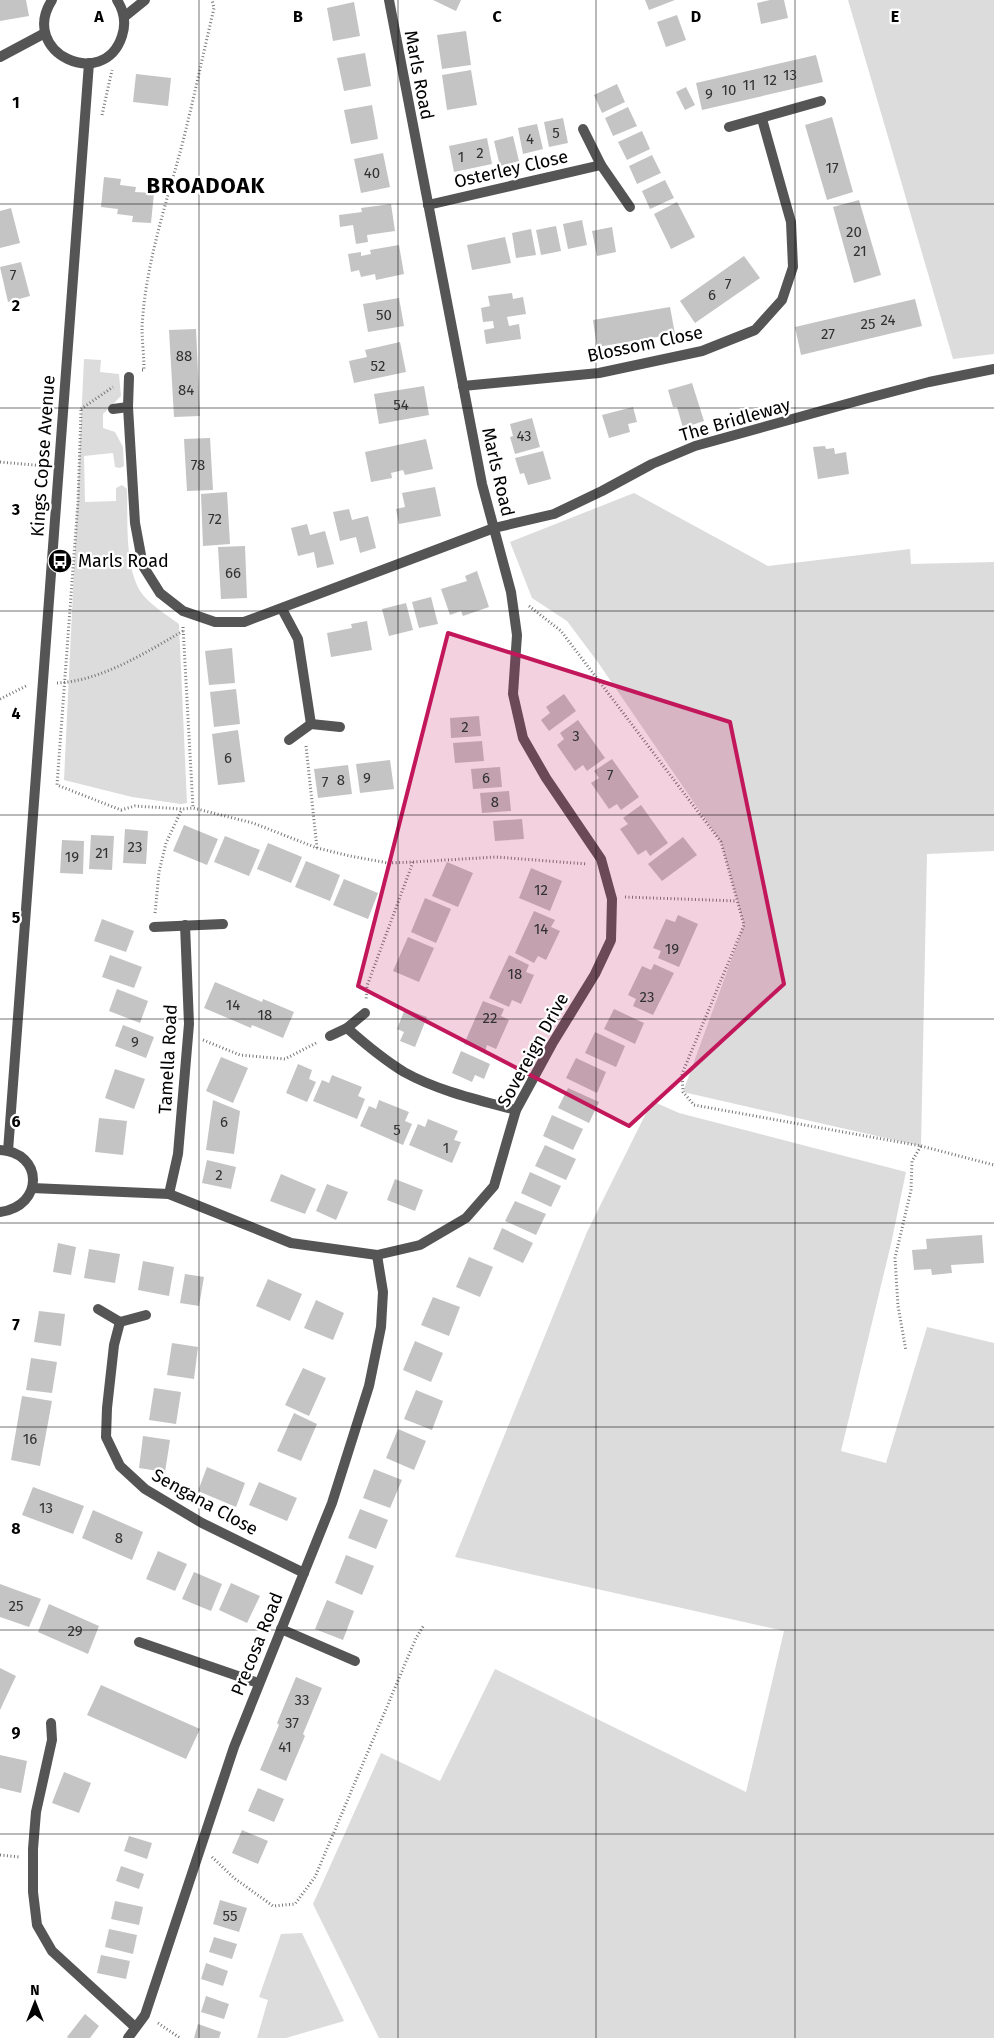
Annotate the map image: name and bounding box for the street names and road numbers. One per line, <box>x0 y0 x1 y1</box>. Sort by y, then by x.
street label: Marls Road <box>400 28 438 122</box>
street label: Osterley Close <box>452 145 570 193</box>
street label: Blossom Close <box>585 321 705 367</box>
street label: Kings Copse Avenue <box>26 374 60 538</box>
street label: The Bridleway <box>677 394 793 446</box>
street label: Marls Road <box>477 425 519 519</box>
street label: Sovereign Drive <box>493 989 573 1111</box>
street label: Tamella Road <box>154 1004 182 1114</box>
street label: Sengana Close <box>148 1464 262 1540</box>
street label: Precosa Road <box>226 1589 288 1699</box>

